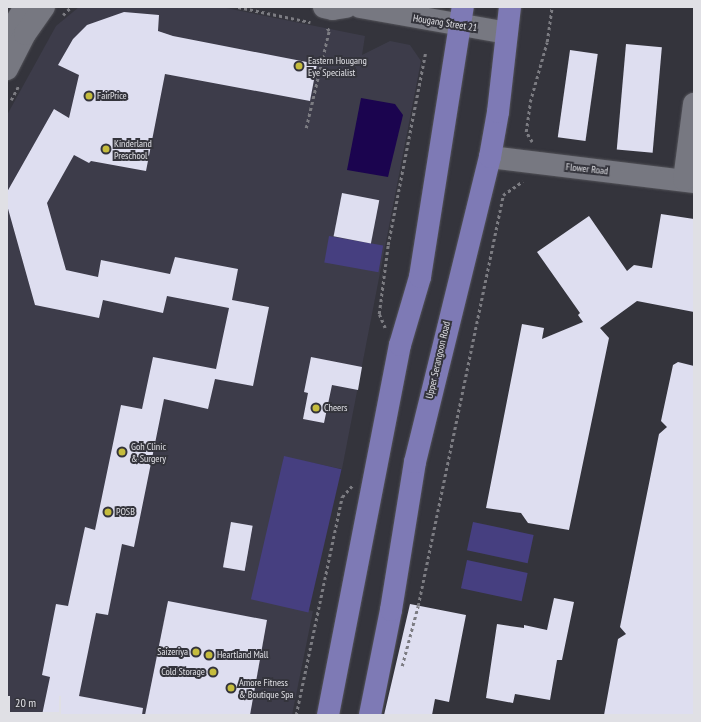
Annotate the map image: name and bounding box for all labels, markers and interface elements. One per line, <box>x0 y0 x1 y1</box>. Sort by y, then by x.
street label: Hougang Street 21 <box>412 12 478 34</box>
place label: Eastern Hougang Eye Specialist <box>308 54 367 78</box>
marker: Eastern Hougang Eye Specialist <box>293 60 305 72</box>
place label: FairPrice <box>97 90 127 102</box>
marker: FairPrice <box>84 91 94 101</box>
place label: Kinderland Preschool <box>114 137 152 160</box>
marker: Kinderland Preschool <box>101 144 111 154</box>
street label: Flower Road <box>565 161 609 177</box>
street label: Upper Serangoon Road <box>423 320 453 400</box>
place label: Cheers <box>324 402 347 414</box>
marker: Cheers <box>311 403 321 413</box>
place label: Goh Clinic & Surgery <box>131 440 166 464</box>
marker: Goh Clinic & Surgery <box>116 446 128 458</box>
place label: POSB <box>116 506 135 518</box>
marker: POSB <box>103 507 113 517</box>
place label: Saizeriya <box>157 646 188 658</box>
marker: Saizeriya <box>191 647 201 657</box>
place label: Heartland Mall <box>217 649 268 661</box>
marker: Heartland Mall <box>204 650 214 660</box>
place label: Cold Storage <box>161 666 205 678</box>
marker: Cold Storage <box>208 667 218 677</box>
place label: Amore Fitness & Boutique Spa <box>239 676 294 700</box>
marker: Amore Fitness & Boutique Spa <box>226 683 236 693</box>
scale bar <box>10 688 63 714</box>
text: 20 m <box>15 695 36 710</box>

